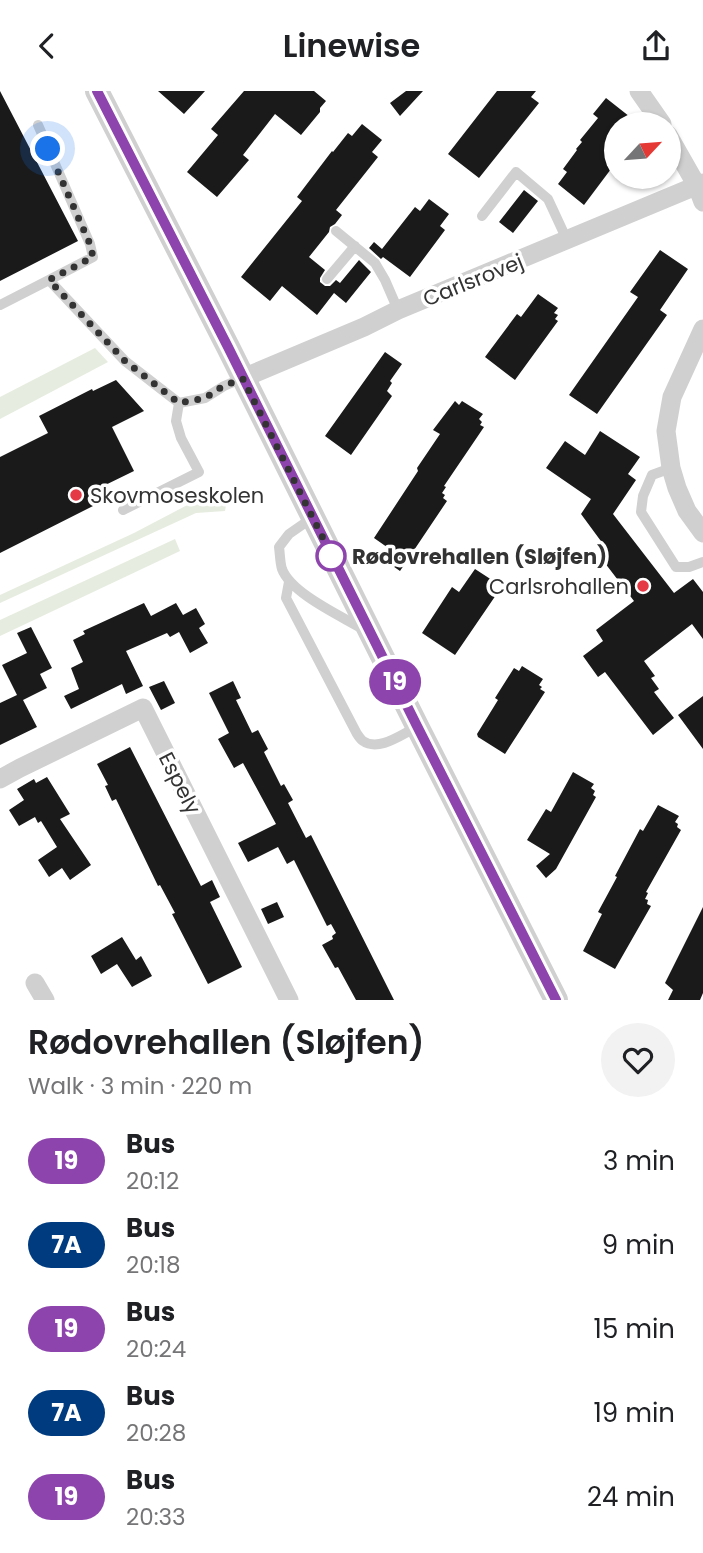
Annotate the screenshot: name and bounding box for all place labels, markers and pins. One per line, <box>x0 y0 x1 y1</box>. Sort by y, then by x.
place label: Skovmoseskolen <box>90 481 264 510</box>
marker: Skovmoseskolen <box>68 487 84 503</box>
marker: Rødovrehallen (Sløjfen) <box>316 541 346 571</box>
place label: Rødovrehallen (Sløjfen) <box>352 542 607 571</box>
place label: Carlsrohallen <box>489 572 629 601</box>
marker: Carlsrohallen <box>635 578 651 594</box>

